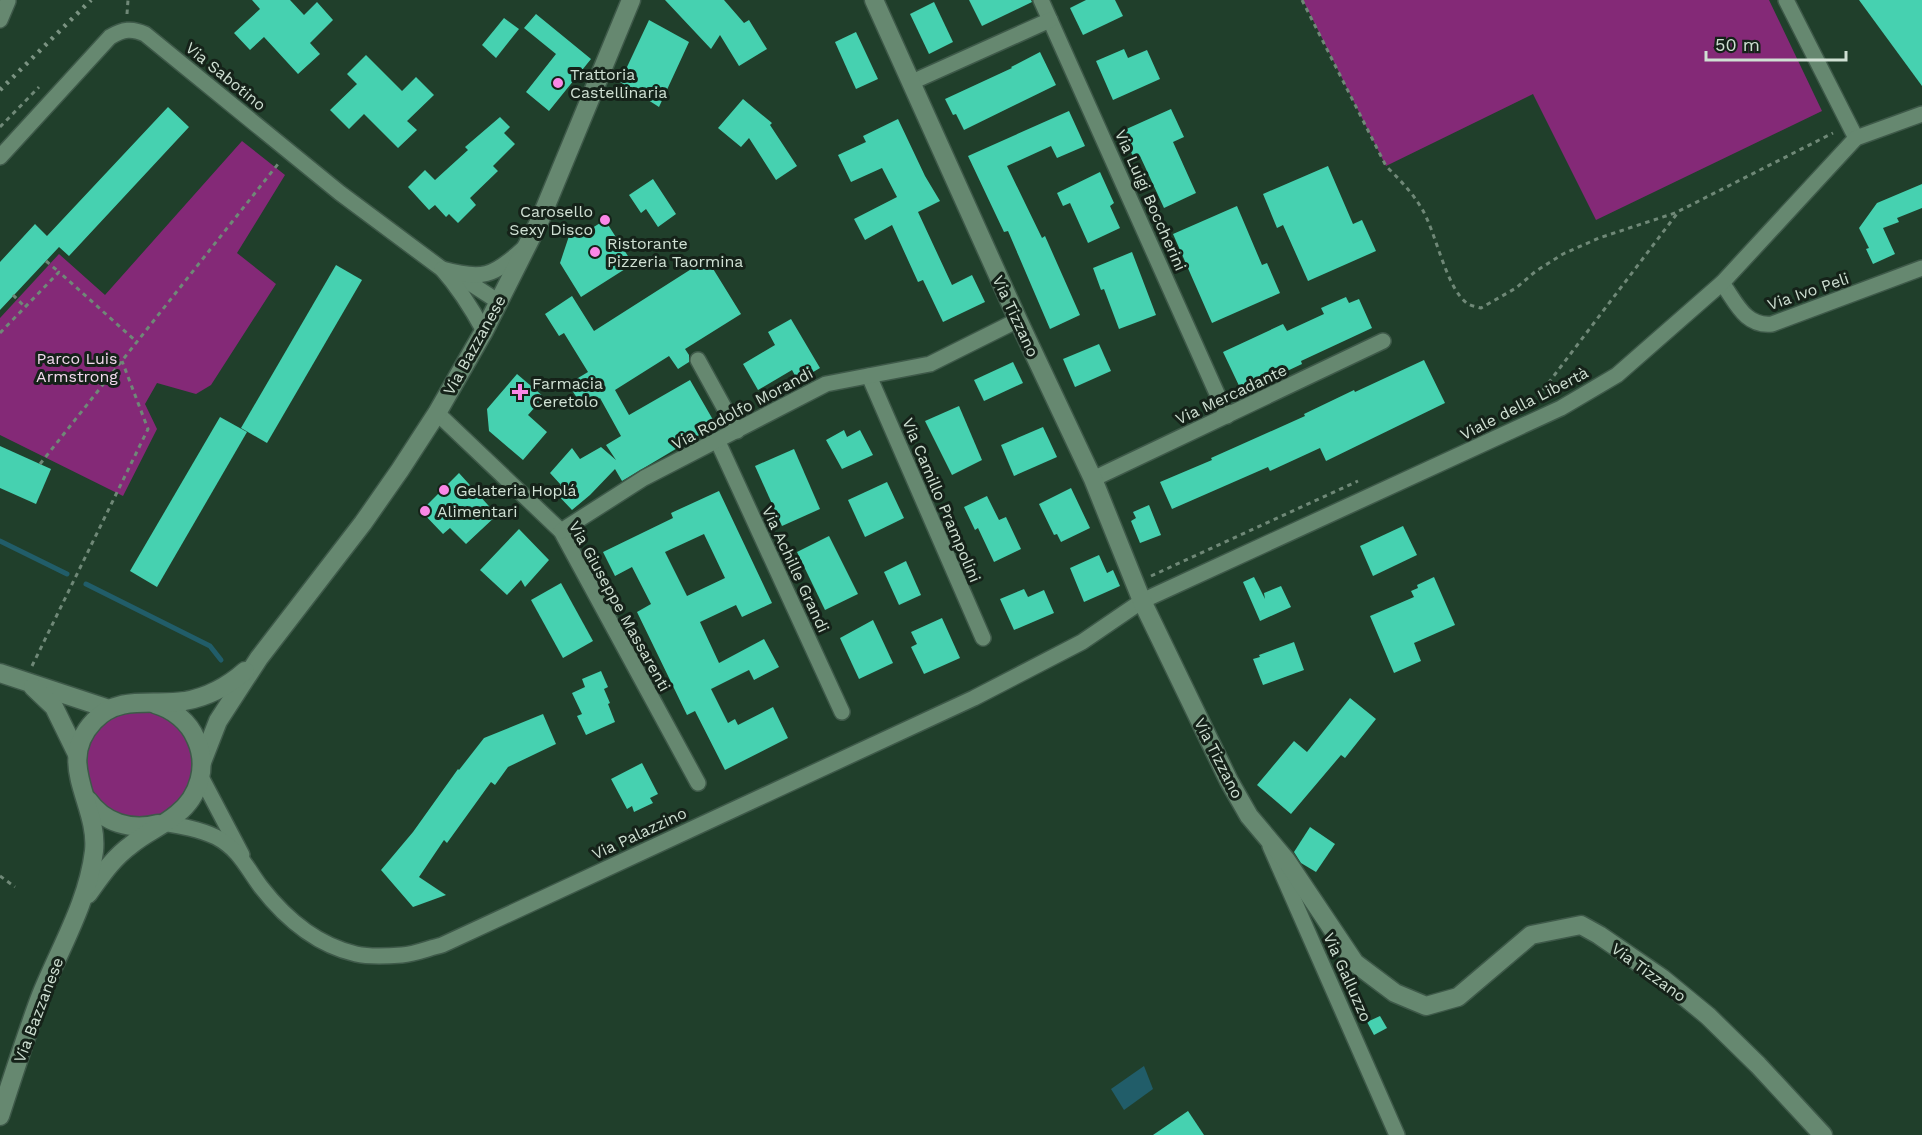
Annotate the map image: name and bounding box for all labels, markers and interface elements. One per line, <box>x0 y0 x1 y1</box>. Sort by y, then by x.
scale bar <box>1706 24 1846 62</box>
text: 50 m <box>1715 34 1760 55</box>
street label: Via Sabotino <box>182 38 270 115</box>
place label: Trattoria Castellinaria <box>570 65 667 102</box>
marker: Trattoria Castellinaria <box>551 76 565 90</box>
street label: Via Luigi Boccherini <box>1111 127 1190 274</box>
place label: Carosello Sexy Disco <box>509 202 593 239</box>
marker: Carosello Sexy Disco <box>598 213 612 227</box>
place label: Ristorante Pizzeria Taormina <box>607 234 743 271</box>
marker: Ristorante Pizzeria Taormina <box>588 245 602 259</box>
street label: Via Ivo Peli <box>1765 269 1851 314</box>
street label: Via Tizzano <box>988 272 1043 360</box>
street label: Via Bazzanese <box>439 292 510 398</box>
park label: Parco Luis Armstrong <box>36 349 118 386</box>
street label: Via Mercadante <box>1173 360 1290 429</box>
street label: Via Rodolfo Morandi <box>668 363 816 454</box>
street label: Viale della Libertà <box>1457 363 1592 444</box>
place label: Farmacia Ceretolo <box>532 374 603 411</box>
marker: Farmacia Ceretolo <box>513 385 527 399</box>
street label: Via Camillo Prampolini <box>898 415 985 585</box>
place label: Gelateria Hoplá <box>456 481 577 500</box>
marker: Gelateria Hoplá <box>437 483 451 497</box>
place label: Alimentari <box>437 502 518 521</box>
street label: Via Achille Grandi <box>758 503 833 635</box>
marker: Alimentari <box>418 504 432 518</box>
street label: Via Giuseppe Massarenti <box>565 518 674 695</box>
street label: Via Tizzano <box>1190 715 1247 802</box>
street label: Via Palazzino <box>589 803 690 864</box>
street label: Via Galluzzo <box>1319 930 1376 1025</box>
street label: Via Tizzano <box>1608 939 1690 1006</box>
street label: Via Bazzanese <box>10 955 67 1065</box>

